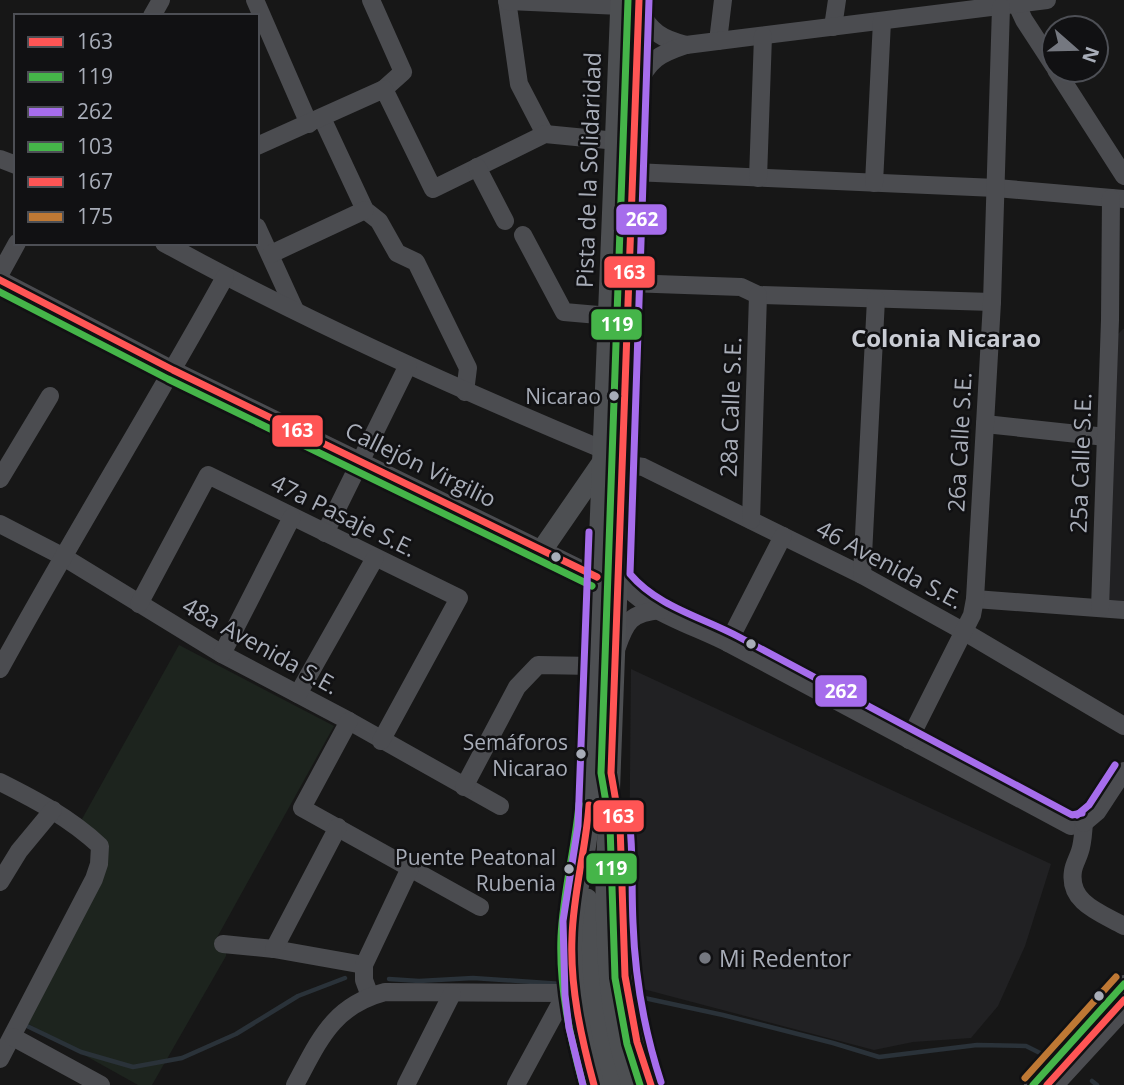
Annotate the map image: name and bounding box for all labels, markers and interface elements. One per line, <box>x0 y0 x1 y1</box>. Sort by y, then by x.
legend <box>14 14 259 245</box>
north arrow <box>1040 14 1110 84</box>
text: 163 <box>77 27 113 55</box>
text: N <box>1076 43 1106 67</box>
street label: Pista de la Solidaridad <box>568 51 608 289</box>
text: 119 <box>77 62 113 90</box>
text: 262 <box>77 97 113 125</box>
text: 103 <box>77 132 113 160</box>
text: 167 <box>77 167 113 195</box>
text: 175 <box>77 202 113 230</box>
line badge: 262 <box>615 203 668 236</box>
text: 262 <box>626 206 658 232</box>
line badge: 163 <box>603 255 656 289</box>
text: 163 <box>613 259 645 285</box>
line badge: 119 <box>590 308 643 341</box>
text: 119 <box>601 311 633 337</box>
district label: Colonia Nicarao <box>851 321 1041 354</box>
street label: 28a Calle S.E. <box>712 336 748 478</box>
street label: 26a Calle S.E. <box>939 371 979 513</box>
place label: Nicarao <box>525 382 601 410</box>
marker: Nicarao <box>607 389 621 403</box>
street label: 25a Calle S.E. <box>1062 392 1098 534</box>
line badge: 163 <box>271 414 324 448</box>
street label: Callejón Virgilio <box>340 414 502 514</box>
text: 163 <box>281 417 313 443</box>
street label: 47a Pasaje S.E. <box>266 466 422 564</box>
street label: 46 Avenida S.E. <box>811 512 969 616</box>
unlabelled marker <box>549 550 563 564</box>
street label: 48a Avenida S.E. <box>177 589 345 701</box>
unlabelled marker <box>744 637 758 651</box>
line badge: 262 <box>814 674 868 708</box>
text: 262 <box>825 678 857 704</box>
place label: Semáforos Nicarao <box>463 728 568 782</box>
marker: Semáforos Nicarao <box>574 747 588 761</box>
line badge: 163 <box>592 799 645 833</box>
text: 163 <box>602 803 634 829</box>
place label: Puente Peatonal Rubenia <box>395 843 556 897</box>
line badge: 119 <box>585 852 638 885</box>
text: 119 <box>595 855 627 881</box>
marker: Puente Peatonal Rubenia <box>562 862 576 876</box>
place label: Mi Redentor <box>719 942 852 974</box>
marker: Mi Redentor <box>697 950 713 966</box>
unlabelled marker <box>1092 989 1106 1003</box>

